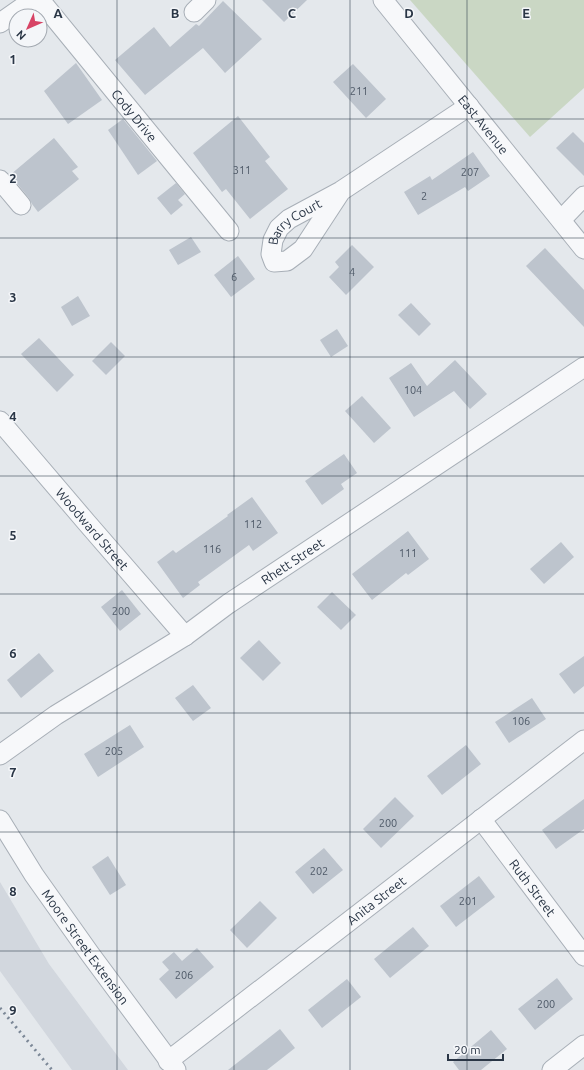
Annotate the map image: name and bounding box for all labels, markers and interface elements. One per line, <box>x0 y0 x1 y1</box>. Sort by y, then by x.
text: A <box>53 6 63 20</box>
text: B <box>171 6 180 20</box>
text: C <box>288 6 297 20</box>
text: D <box>404 6 414 20</box>
text: E <box>522 6 530 20</box>
north arrow <box>8 8 48 48</box>
text: N <box>14 28 28 42</box>
text: 1 <box>9 52 17 66</box>
house number: 211 <box>350 85 368 97</box>
street label: Cody Drive <box>109 86 160 144</box>
street label: East Avenue <box>456 92 511 157</box>
house number: 311 <box>233 164 251 176</box>
house number: 207 <box>461 166 479 178</box>
text: 2 <box>9 171 17 185</box>
house number: 2 <box>421 190 427 202</box>
street label: Barry Court <box>265 196 324 246</box>
house number: 4 <box>349 266 355 278</box>
house number: 6 <box>231 271 237 283</box>
text: 3 <box>9 290 17 304</box>
house number: 104 <box>404 384 422 396</box>
text: 4 <box>9 409 17 423</box>
street label: Woodward Street <box>53 485 131 573</box>
house number: 112 <box>244 518 262 530</box>
text: 5 <box>9 528 17 542</box>
street label: Rhett Street <box>258 535 326 587</box>
house number: 116 <box>203 543 221 555</box>
house number: 111 <box>399 547 417 559</box>
house number: 200 <box>112 605 130 617</box>
text: 6 <box>9 646 17 660</box>
house number: 106 <box>512 715 530 727</box>
house number: 205 <box>105 745 123 757</box>
text: 7 <box>9 765 17 779</box>
house number: 200 <box>379 817 397 829</box>
street label: Ruth Street <box>507 857 559 919</box>
house number: 202 <box>310 865 328 877</box>
street label: Anita Street <box>344 873 408 927</box>
text: 8 <box>9 884 17 898</box>
street label: Moore Street Extension <box>39 887 132 1007</box>
house number: 201 <box>459 895 477 907</box>
house number: 206 <box>175 969 193 981</box>
house number: 200 <box>537 998 555 1010</box>
text: 9 <box>9 1003 17 1017</box>
scale bar <box>448 1036 503 1062</box>
text: 20 m <box>454 1043 481 1056</box>

